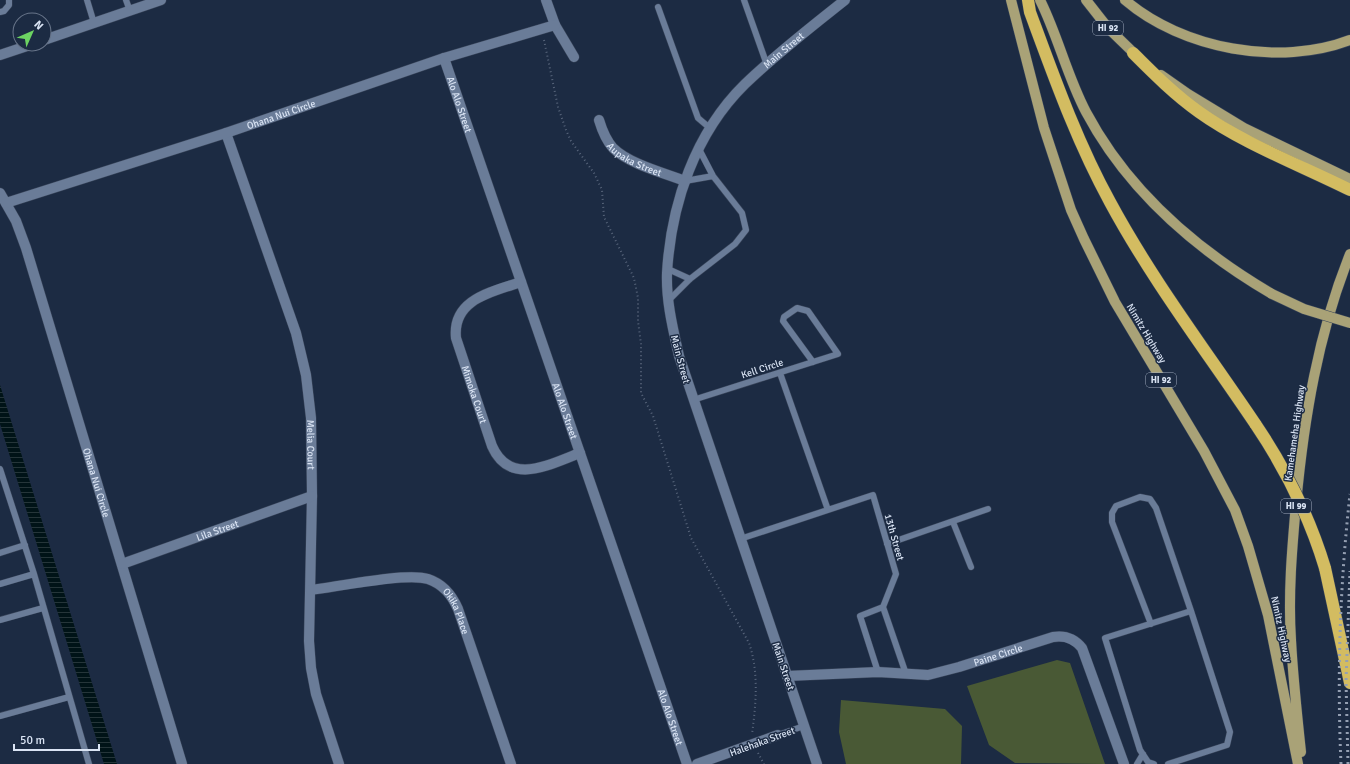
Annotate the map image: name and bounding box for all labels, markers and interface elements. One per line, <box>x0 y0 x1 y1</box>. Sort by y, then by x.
north arrow <box>12 12 52 52</box>
text: N <box>31 18 46 33</box>
road number: HI 92 <box>1093 21 1123 35</box>
street label: Main Street <box>761 30 807 71</box>
street label: Alo Alo Street <box>444 75 474 135</box>
street label: Ohana Nui Circle <box>245 98 317 132</box>
street label: Aupaka Street <box>604 140 664 180</box>
street label: Nimitz Highway <box>1124 302 1169 366</box>
street label: Main Street <box>668 334 692 385</box>
street label: Kell Circle <box>740 357 785 381</box>
street label: Mimoka Court <box>459 364 489 426</box>
road number: HI 92 <box>1146 373 1176 387</box>
street label: Alo Alo Street <box>549 381 580 441</box>
street label: Kamehameha Highway <box>1282 384 1308 482</box>
street label: Melia Court <box>304 420 317 470</box>
street label: Ohana Nui Circle <box>80 447 112 519</box>
road number: HI 99 <box>1281 499 1311 513</box>
street label: 13th Street <box>882 513 907 562</box>
street label: Lila Street <box>195 518 241 544</box>
street label: Okika Place <box>440 586 471 636</box>
street label: Nimitz Highway <box>1268 595 1294 664</box>
street label: Main Street <box>769 641 797 692</box>
street label: Paine Circle <box>972 642 1024 669</box>
street label: Alo Alo Street <box>655 688 685 748</box>
street label: Halehaka Street <box>728 724 797 759</box>
scale bar <box>14 726 99 752</box>
text: 50 m <box>20 733 45 748</box>

